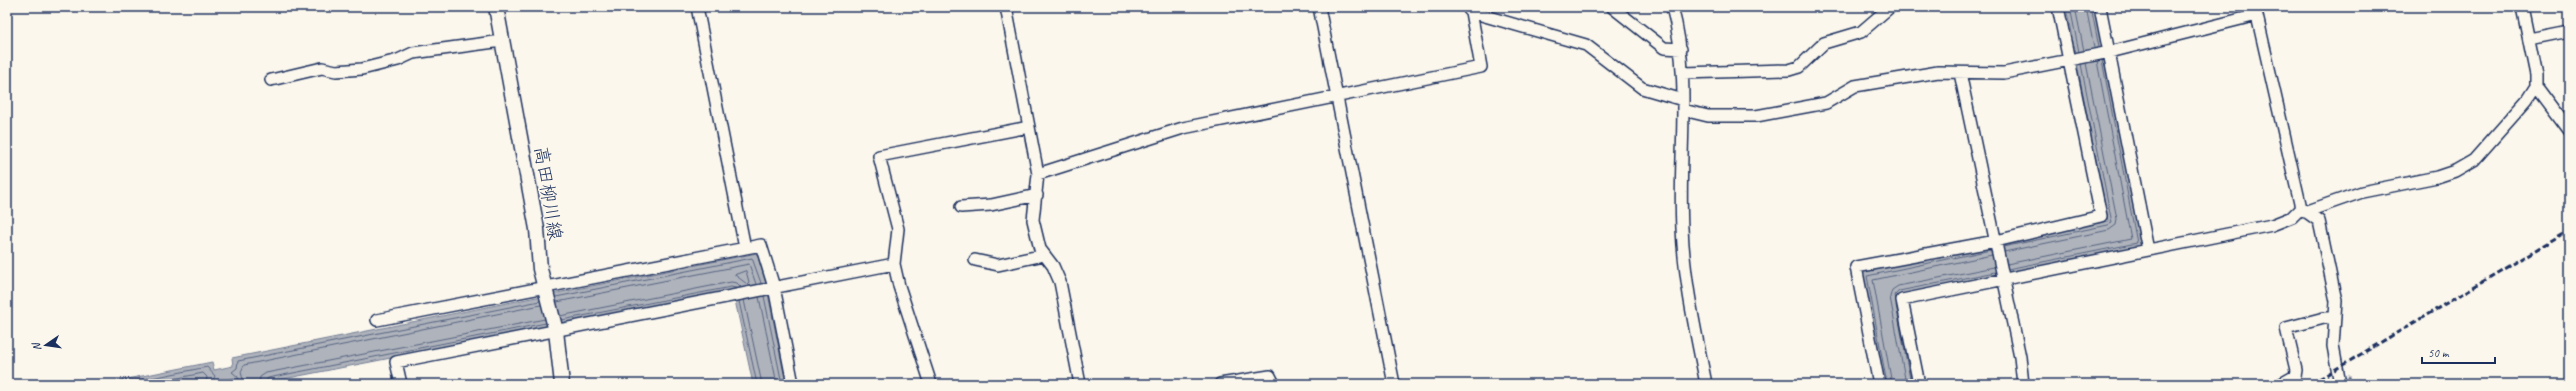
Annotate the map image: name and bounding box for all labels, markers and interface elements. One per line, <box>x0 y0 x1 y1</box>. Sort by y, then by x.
street label: 高田柳川線 <box>529 144 567 242</box>
north arrow <box>26 325 66 365</box>
scale bar <box>2422 339 2495 365</box>
text: N <box>28 340 44 352</box>
text: 50 m <box>2428 345 2450 361</box>

